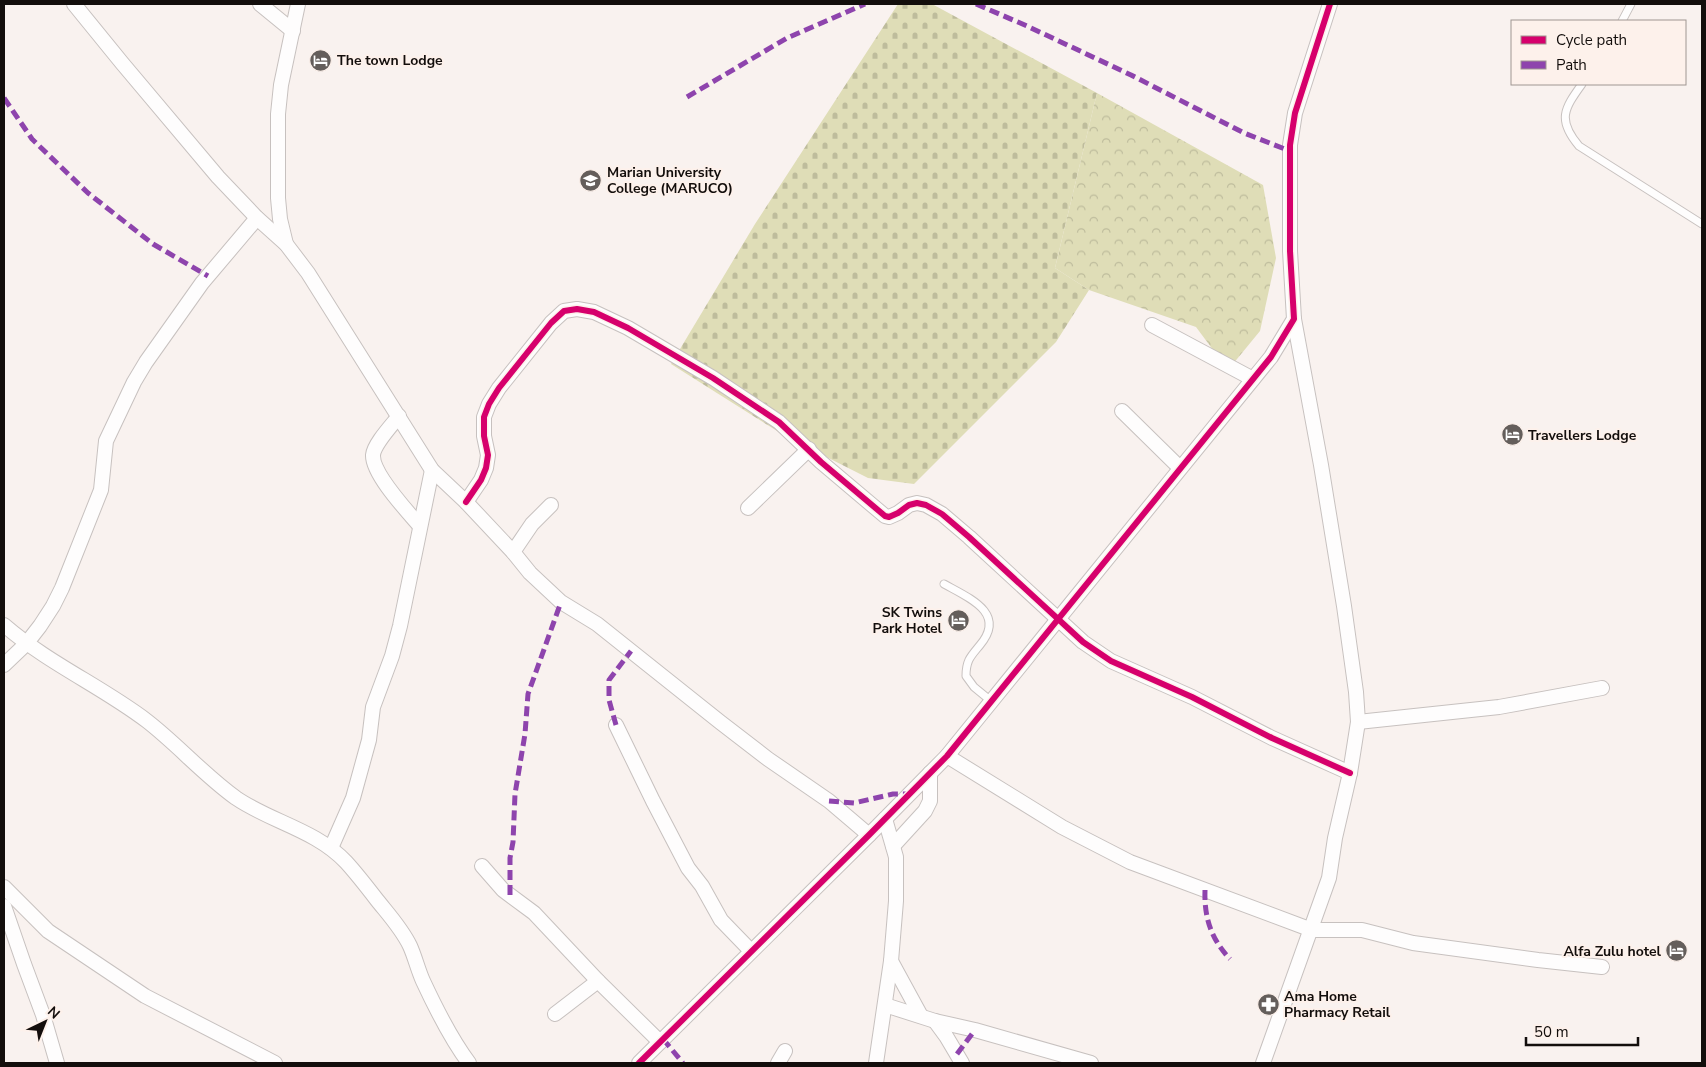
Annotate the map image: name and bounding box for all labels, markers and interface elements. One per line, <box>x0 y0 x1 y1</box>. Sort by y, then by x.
legend <box>1511 20 1686 85</box>
text: Cycle path <box>1556 30 1627 50</box>
hotel icon: The town Lodge <box>309 48 333 72</box>
place label: The town Lodge <box>337 51 443 70</box>
text: Path <box>1556 55 1587 75</box>
place label: Marian University College (MARUCO) <box>607 163 733 198</box>
school or university icon: Marian University College (MARUCO) <box>579 168 603 192</box>
hotel icon: Travellers Lodge <box>1500 423 1524 447</box>
place label: Travellers Lodge <box>1528 426 1637 445</box>
place label: SK Twins Park Hotel <box>873 603 943 638</box>
hotel icon: SK Twins Park Hotel <box>946 608 970 632</box>
hotel icon: Alfa Zulu hotel <box>1665 939 1689 963</box>
place label: Alfa Zulu hotel <box>1563 942 1662 961</box>
place label: Ama Home Pharmacy Retail <box>1284 987 1391 1022</box>
pharmacy icon: Ama Home Pharmacy Retail <box>1256 992 1280 1016</box>
north arrow <box>20 997 70 1047</box>
text: N <box>43 1002 64 1023</box>
scale bar <box>1526 1014 1638 1046</box>
text: 50 m <box>1534 1022 1569 1042</box>

